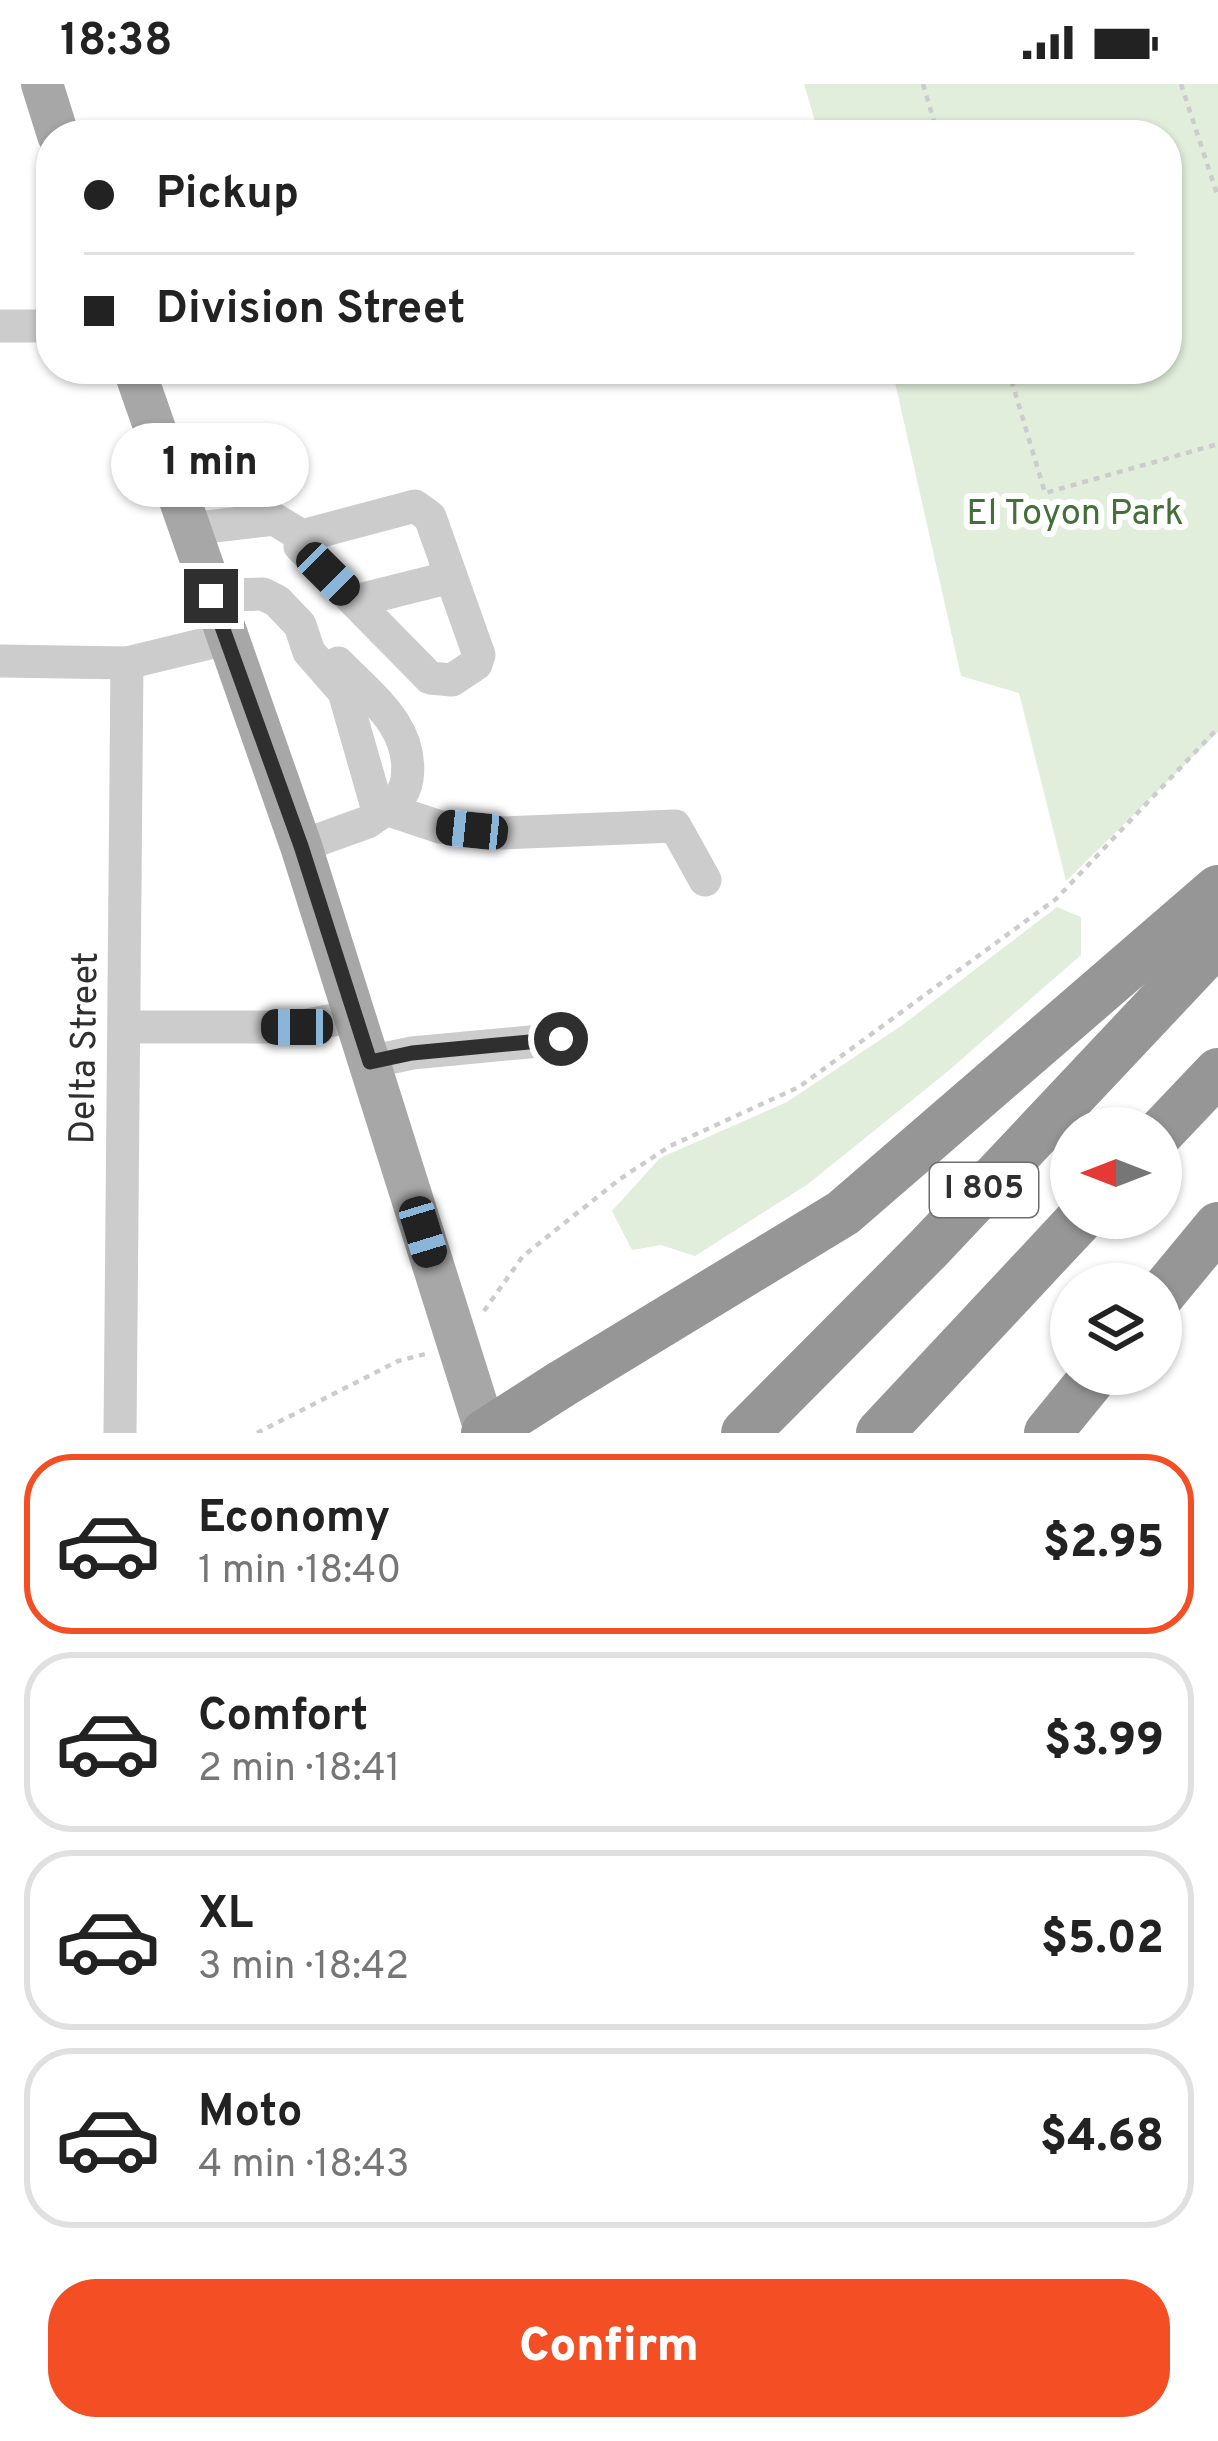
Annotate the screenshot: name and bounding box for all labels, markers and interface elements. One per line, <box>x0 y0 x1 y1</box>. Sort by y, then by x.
text: 18:38 <box>60 14 173 71</box>
text: Pickup <box>156 167 299 224</box>
text: Division Street <box>156 282 465 339</box>
callout: 1 min <box>112 422 310 506</box>
text: 1 min <box>162 440 258 489</box>
park label: El Toyon Park <box>966 492 1184 538</box>
car <box>290 536 366 612</box>
route end <box>184 569 238 623</box>
car <box>434 808 510 852</box>
street label: Delta Street <box>61 951 111 1145</box>
car <box>261 1009 333 1045</box>
route start <box>534 1012 588 1066</box>
north arrow <box>1050 1107 1182 1239</box>
map controls <box>1050 1107 1182 1395</box>
road number: I 805 <box>930 1163 1038 1217</box>
car <box>395 1192 451 1272</box>
button: layers <box>1050 1263 1182 1395</box>
icon: car <box>54 1490 162 1598</box>
text: Economy <box>198 1491 390 1548</box>
text: $2.95 <box>1043 1516 1164 1573</box>
text: 1 min · 18:40 <box>198 1548 401 1597</box>
icon: car <box>54 1688 162 1796</box>
text: Comfort <box>198 1689 368 1746</box>
text: $3.99 <box>1044 1714 1164 1771</box>
text: 2 min · 18:41 <box>198 1746 400 1795</box>
icon: car <box>54 1886 162 1994</box>
text: XL <box>198 1887 253 1944</box>
text: $5.02 <box>1041 1912 1164 1969</box>
text: 3 min · 18:42 <box>198 1944 409 1993</box>
icon: car <box>54 2084 162 2192</box>
text: Moto <box>198 2085 302 2142</box>
text: $4.68 <box>1040 2110 1164 2167</box>
text: 4 min · 18:43 <box>198 2142 409 2191</box>
button: Confirm <box>48 2279 1170 2417</box>

